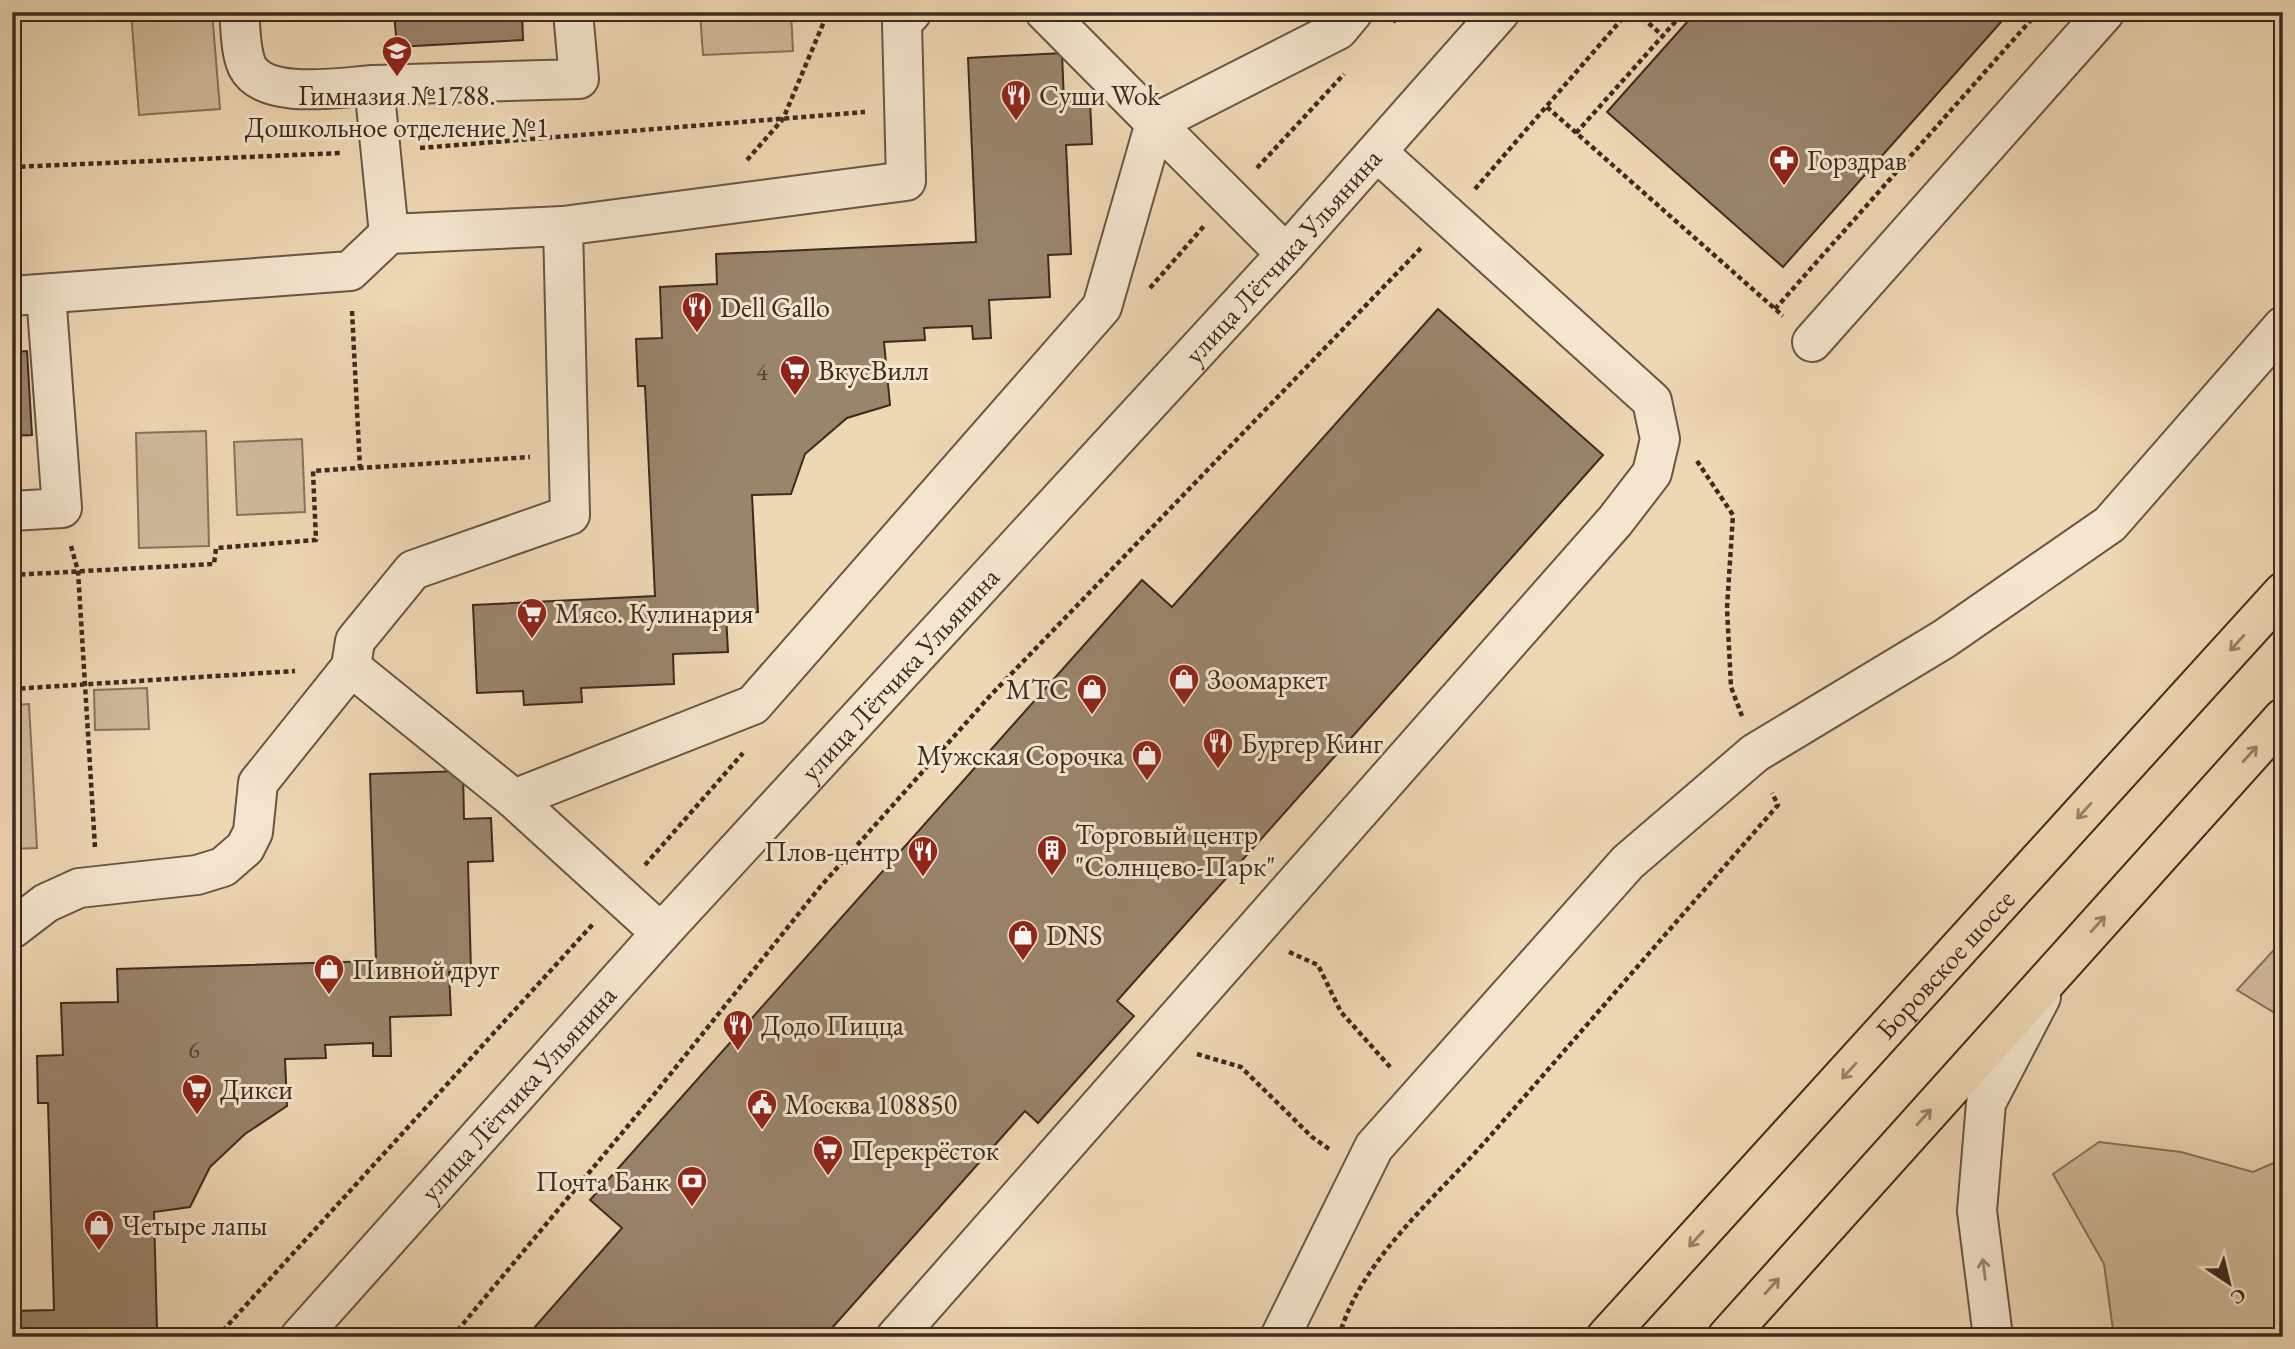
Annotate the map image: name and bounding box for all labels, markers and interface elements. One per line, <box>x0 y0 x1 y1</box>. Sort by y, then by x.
school or university icon: Гимназия №1788. Дошкольное отделение №1 <box>380 34 414 78</box>
place label: Гимназия №1788. Дошкольное отделение №1 <box>245 77 549 145</box>
place label: Суши Wok <box>1039 77 1161 113</box>
restaurant icon: Суши Wok <box>999 78 1033 122</box>
street label: улица Лётчика Ульянина <box>1176 140 1390 371</box>
place label: Горздрав <box>1807 142 1907 178</box>
pharmacy icon: Горздрав <box>1767 143 1801 187</box>
place label: Dell Gallo <box>720 289 830 325</box>
restaurant icon: Dell Gallo <box>680 290 714 334</box>
place label: ВкусВилл <box>818 352 929 388</box>
supermarket icon: ВкусВилл <box>778 353 812 397</box>
house number: 4 <box>756 356 768 387</box>
street label: улица Лётчика Ульянина <box>792 559 1007 788</box>
place label: Мясо. Кулинария <box>555 595 754 631</box>
supermarket icon: Мясо. Кулинария <box>515 596 549 640</box>
one-way arrow <box>2229 634 2245 652</box>
place label: Зоомаркет <box>1207 661 1328 697</box>
shop icon: Зоомаркет <box>1167 662 1201 706</box>
place label: МТС <box>1006 671 1069 707</box>
shop icon: МТС <box>1075 672 1109 716</box>
place label: Бургер Кинг <box>1241 725 1383 761</box>
restaurant icon: Бургер Кинг <box>1201 726 1235 770</box>
place label: Мужская Сорочка <box>917 737 1125 773</box>
shop icon: Мужская Сорочка <box>1130 738 1164 782</box>
one-way arrow <box>2242 745 2258 763</box>
one-way arrow <box>2076 802 2092 820</box>
place label: Торговый центр "Солнцево-Парк" <box>1075 816 1276 884</box>
place label: Плов-центр <box>764 833 900 869</box>
building icon: Торговый центр "Солнцево-Парк" <box>1035 833 1069 877</box>
restaurant icon: Плов-центр <box>906 834 940 878</box>
street label: Боровское шоссе <box>1868 881 2022 1047</box>
one-way arrow <box>2090 915 2106 933</box>
place label: DNS <box>1046 917 1102 953</box>
shop icon: DNS <box>1006 918 1040 962</box>
place label: Пивной друг <box>352 951 500 987</box>
shop icon: Пивной друг <box>312 952 346 996</box>
street label: улица Лётчика Ульянина <box>412 977 624 1209</box>
place label: Додо Пицца <box>761 1007 905 1043</box>
restaurant icon: Додо Пицца <box>721 1008 755 1052</box>
house number: 6 <box>188 1034 200 1065</box>
one-way arrow <box>1841 1062 1857 1080</box>
place label: Дикси <box>220 1071 293 1107</box>
supermarket icon: Дикси <box>180 1072 214 1116</box>
place label: Москва 108850 <box>785 1086 957 1122</box>
public building icon: Москва 108850 <box>745 1087 779 1131</box>
one-way arrow <box>1916 1109 1933 1126</box>
place label: Перекрёсток <box>851 1132 999 1168</box>
supermarket icon: Перекрёсток <box>811 1133 845 1177</box>
place label: Почта Банк <box>536 1163 669 1199</box>
bank icon: Почта Банк <box>675 1164 709 1208</box>
place label: Четыре лапы <box>122 1207 267 1243</box>
shop icon: Четыре лапы <box>82 1208 116 1252</box>
one-way arrow <box>1687 1230 1704 1247</box>
north arrow <box>2194 1248 2264 1318</box>
one-way arrow <box>1978 1258 1991 1281</box>
one-way arrow <box>1764 1278 1781 1295</box>
text: С <box>2226 1282 2251 1311</box>

